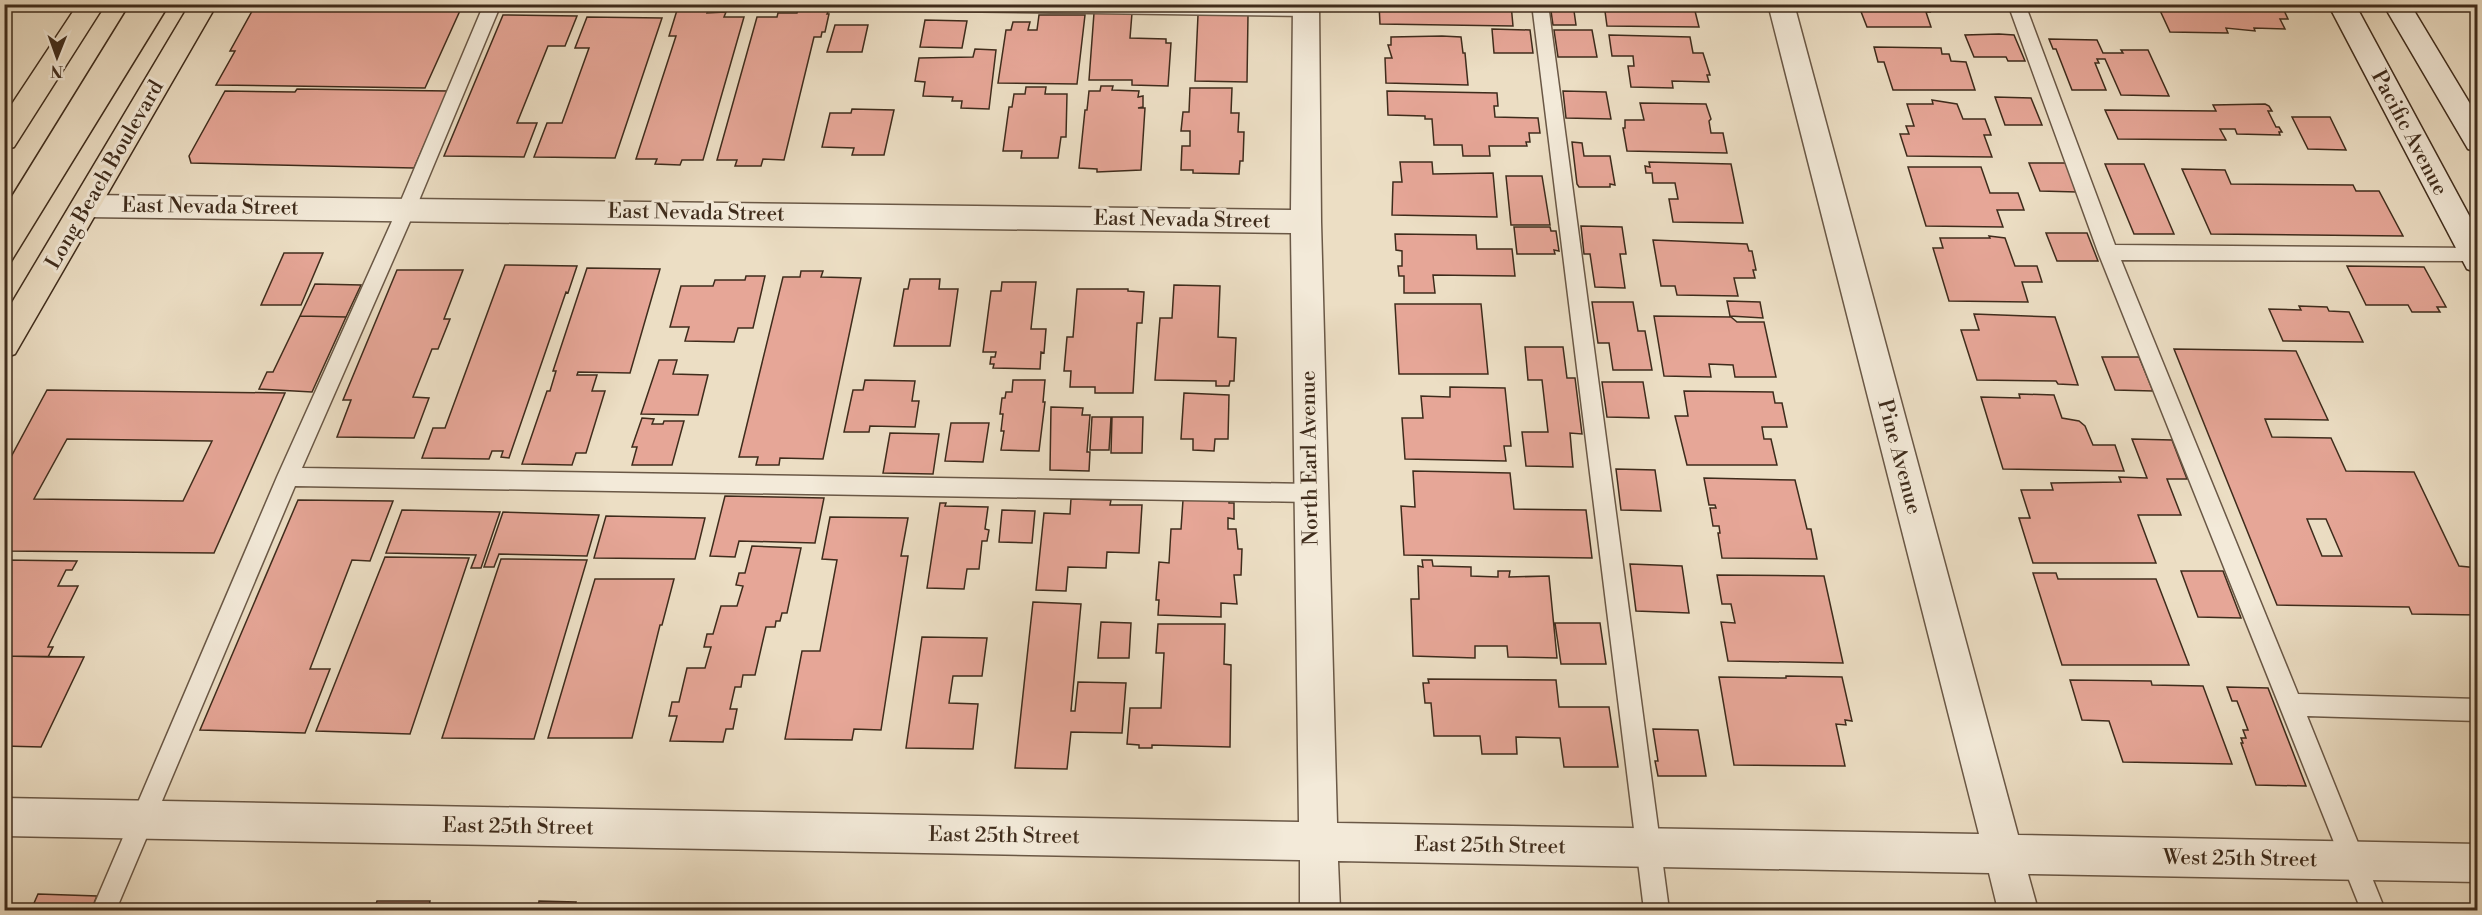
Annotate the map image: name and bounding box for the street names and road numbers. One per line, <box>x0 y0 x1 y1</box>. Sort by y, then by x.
street label: Pacific Avenue <box>2365 66 2453 200</box>
street label: Long Beach Boulevard <box>40 76 170 274</box>
street label: East Nevada Street <box>121 192 299 222</box>
street label: East Nevada Street <box>607 198 785 228</box>
street label: East Nevada Street <box>1093 205 1271 235</box>
street label: North Earl Avenue <box>1295 370 1325 546</box>
street label: Pine Avenue <box>1871 397 1927 517</box>
street label: East 25th Street <box>442 813 594 841</box>
street label: East 25th Street <box>928 822 1080 850</box>
street label: East 25th Street <box>1414 832 1566 860</box>
street label: West 25th Street <box>2162 845 2318 873</box>

